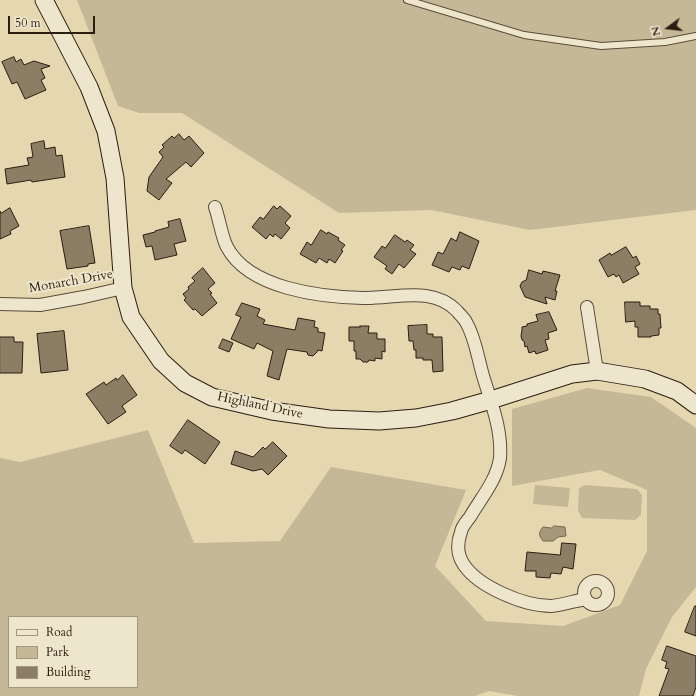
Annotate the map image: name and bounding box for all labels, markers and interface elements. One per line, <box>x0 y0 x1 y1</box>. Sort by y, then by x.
scale bar <box>10 8 97 34</box>
north arrow <box>648 8 688 48</box>
text: 50 m <box>15 15 41 31</box>
text: N <box>647 25 664 38</box>
street label: Monarch Drive <box>28 267 114 297</box>
street label: Highland Drive <box>216 389 304 423</box>
legend <box>8 616 138 688</box>
text: Road <box>46 624 72 640</box>
text: Park <box>46 644 69 660</box>
text: Building <box>46 664 90 680</box>

